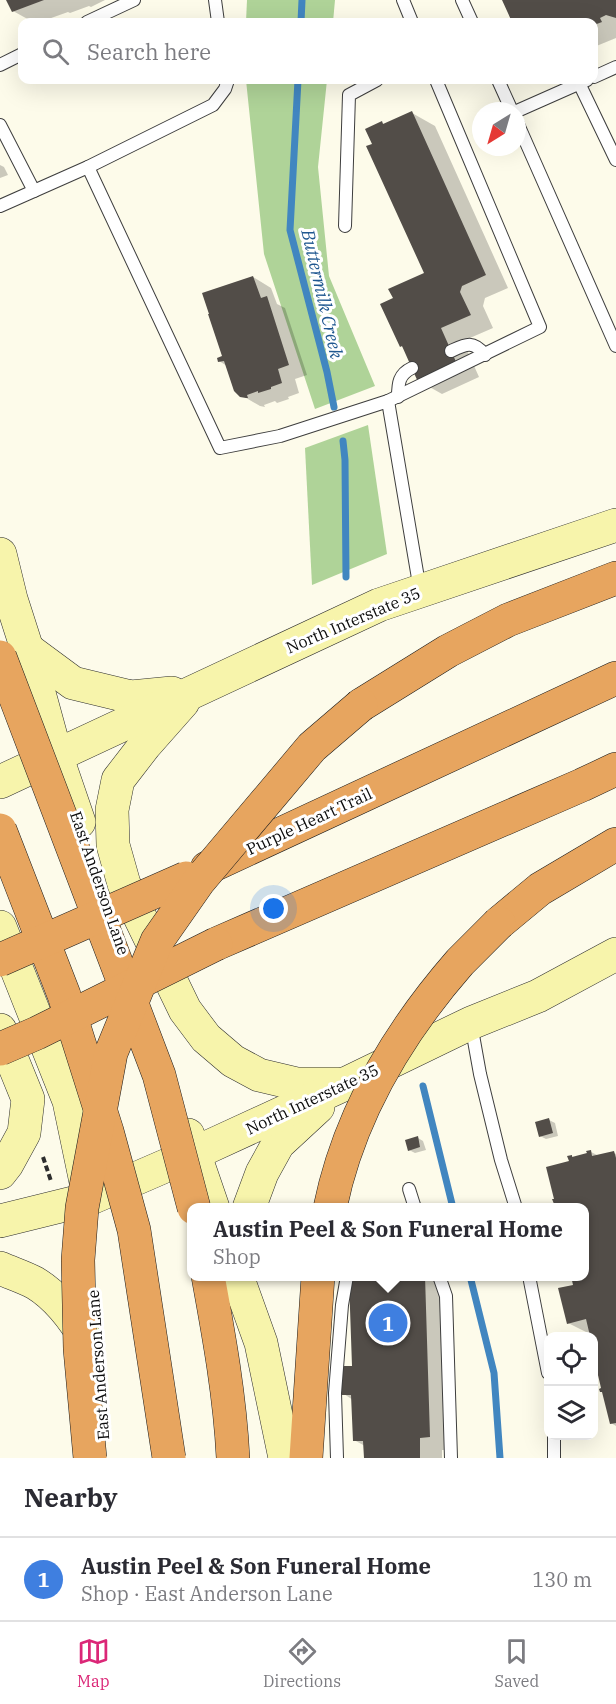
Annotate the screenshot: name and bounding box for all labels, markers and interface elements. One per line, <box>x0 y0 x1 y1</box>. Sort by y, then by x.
search box <box>18 18 598 84</box>
icon: search <box>39 35 72 68</box>
text: Search here <box>87 37 211 66</box>
north arrow <box>472 102 526 156</box>
water label: Buttermilk Creek <box>296 226 349 361</box>
street label: North Interstate 35 <box>283 583 423 657</box>
street label: Purple Heart Trail <box>243 783 375 859</box>
street label: East Anderson Lane <box>66 809 134 957</box>
your location <box>259 894 288 923</box>
street label: North Interstate 35 <box>242 1059 382 1139</box>
popup <box>187 1203 589 1281</box>
text: Austin Peel & Son Funeral Home <box>213 1214 563 1243</box>
text: Shop <box>213 1243 261 1270</box>
street label: East Anderson Lane <box>83 1289 113 1441</box>
pin: 1 <box>368 1300 408 1346</box>
map controls <box>544 1332 598 1440</box>
button: locate <box>544 1332 598 1386</box>
button: layers <box>544 1386 598 1440</box>
text: Nearby <box>24 1480 118 1514</box>
text: Austin Peel & Son Funeral Home <box>81 1551 431 1580</box>
text: 1 <box>38 1566 50 1593</box>
text: 130 m <box>532 1566 592 1593</box>
text: Shop · East Anderson Lane <box>81 1580 333 1607</box>
tab: Map <box>77 1635 110 1691</box>
tab: Directions <box>263 1635 341 1691</box>
tab: Saved <box>494 1635 539 1691</box>

